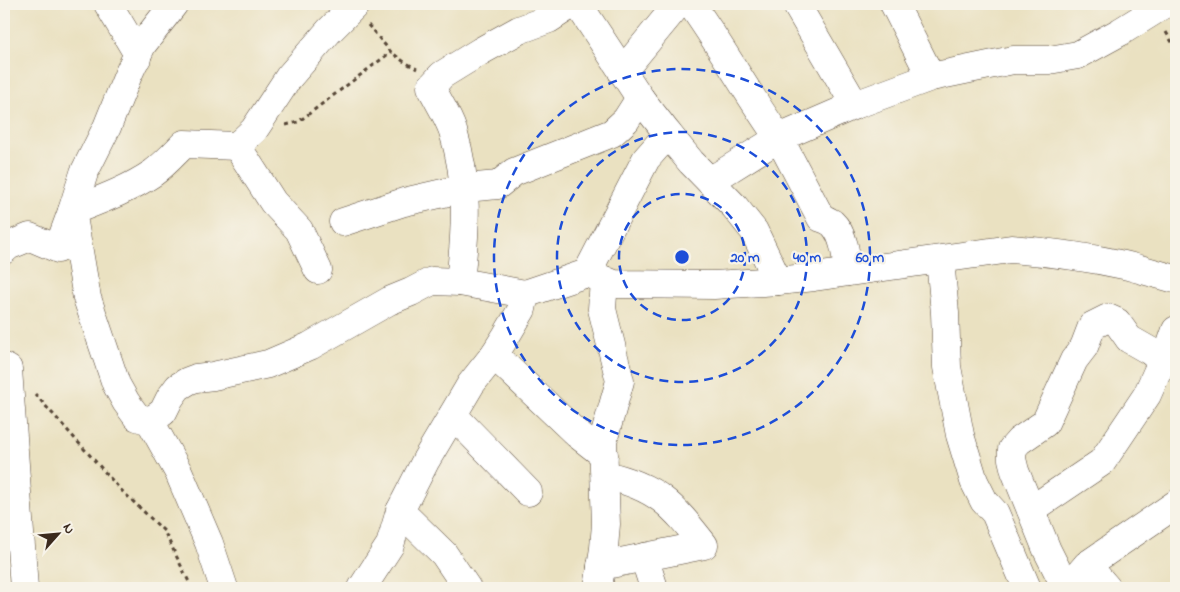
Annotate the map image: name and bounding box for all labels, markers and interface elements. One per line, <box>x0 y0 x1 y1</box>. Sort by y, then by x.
text: 20 m <box>729 247 760 269</box>
text: 40 m <box>792 247 821 269</box>
text: 60 m <box>855 247 885 269</box>
centre of rings <box>673 248 691 266</box>
north arrow <box>32 510 82 560</box>
text: N <box>57 520 80 538</box>

